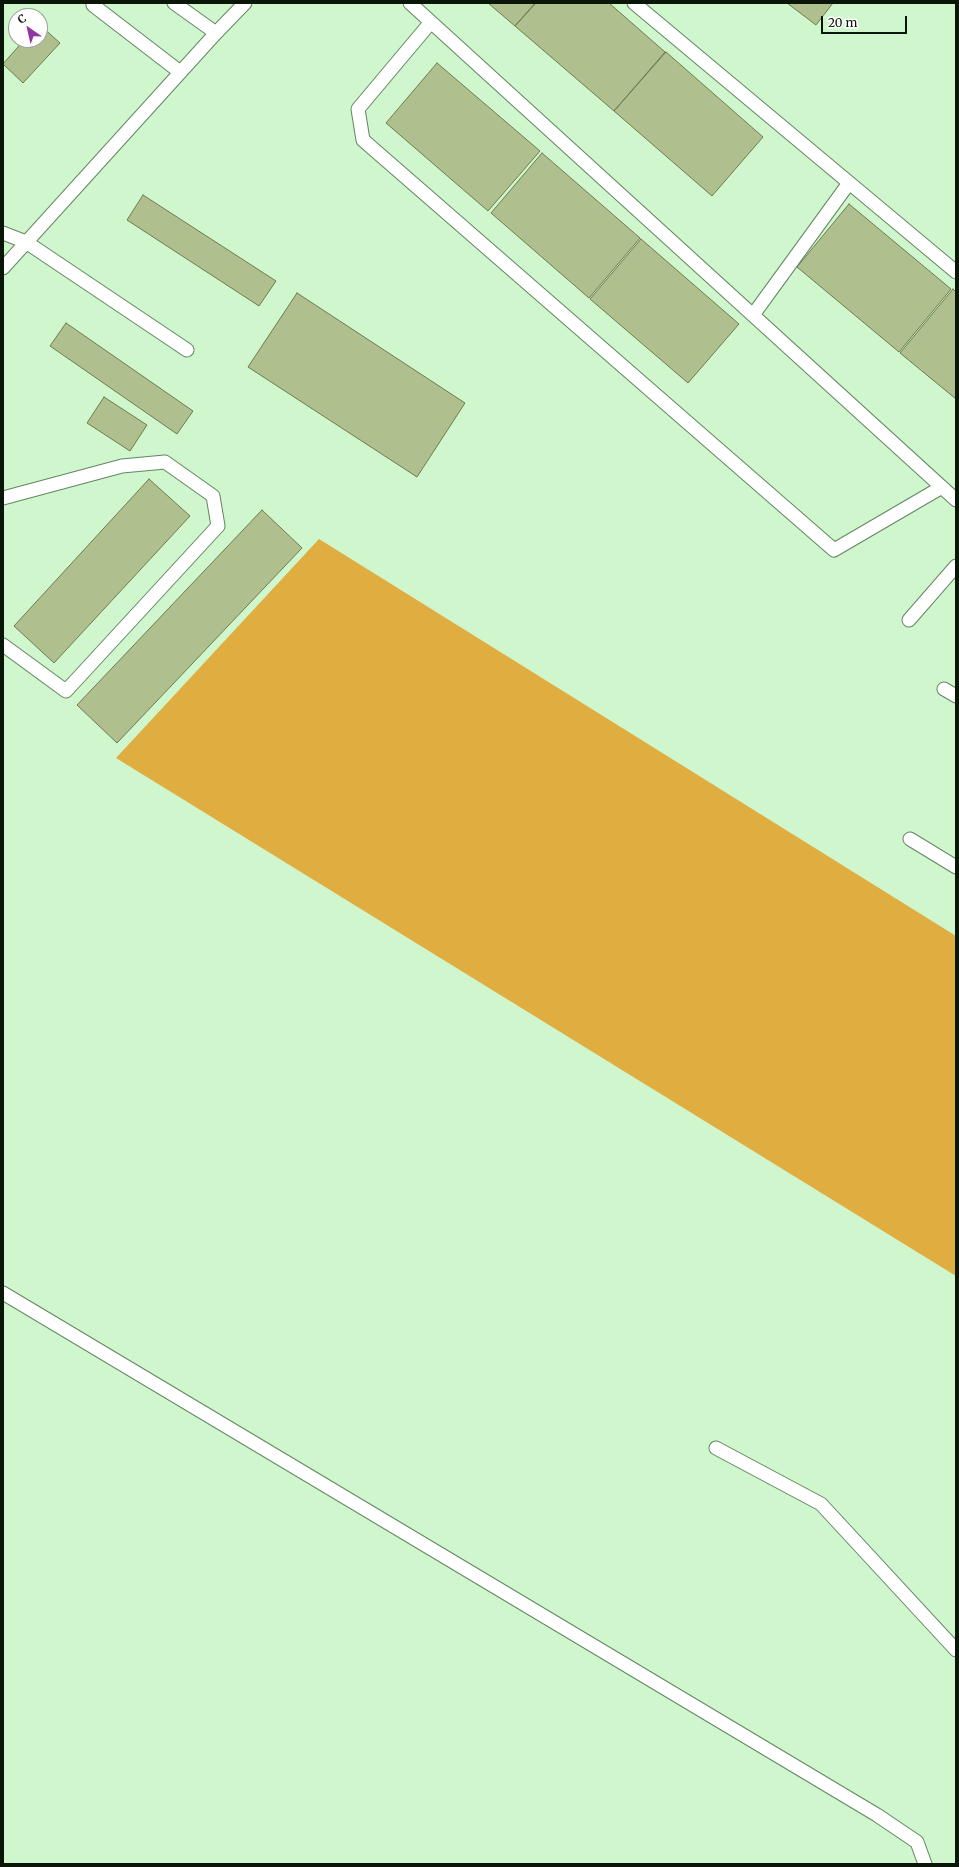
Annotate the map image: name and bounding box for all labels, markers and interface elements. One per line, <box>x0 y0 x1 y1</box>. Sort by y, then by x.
north arrow <box>8 8 48 48</box>
scale bar <box>823 8 909 34</box>
text: С <box>15 11 29 27</box>
text: 20 m <box>828 15 857 30</box>

